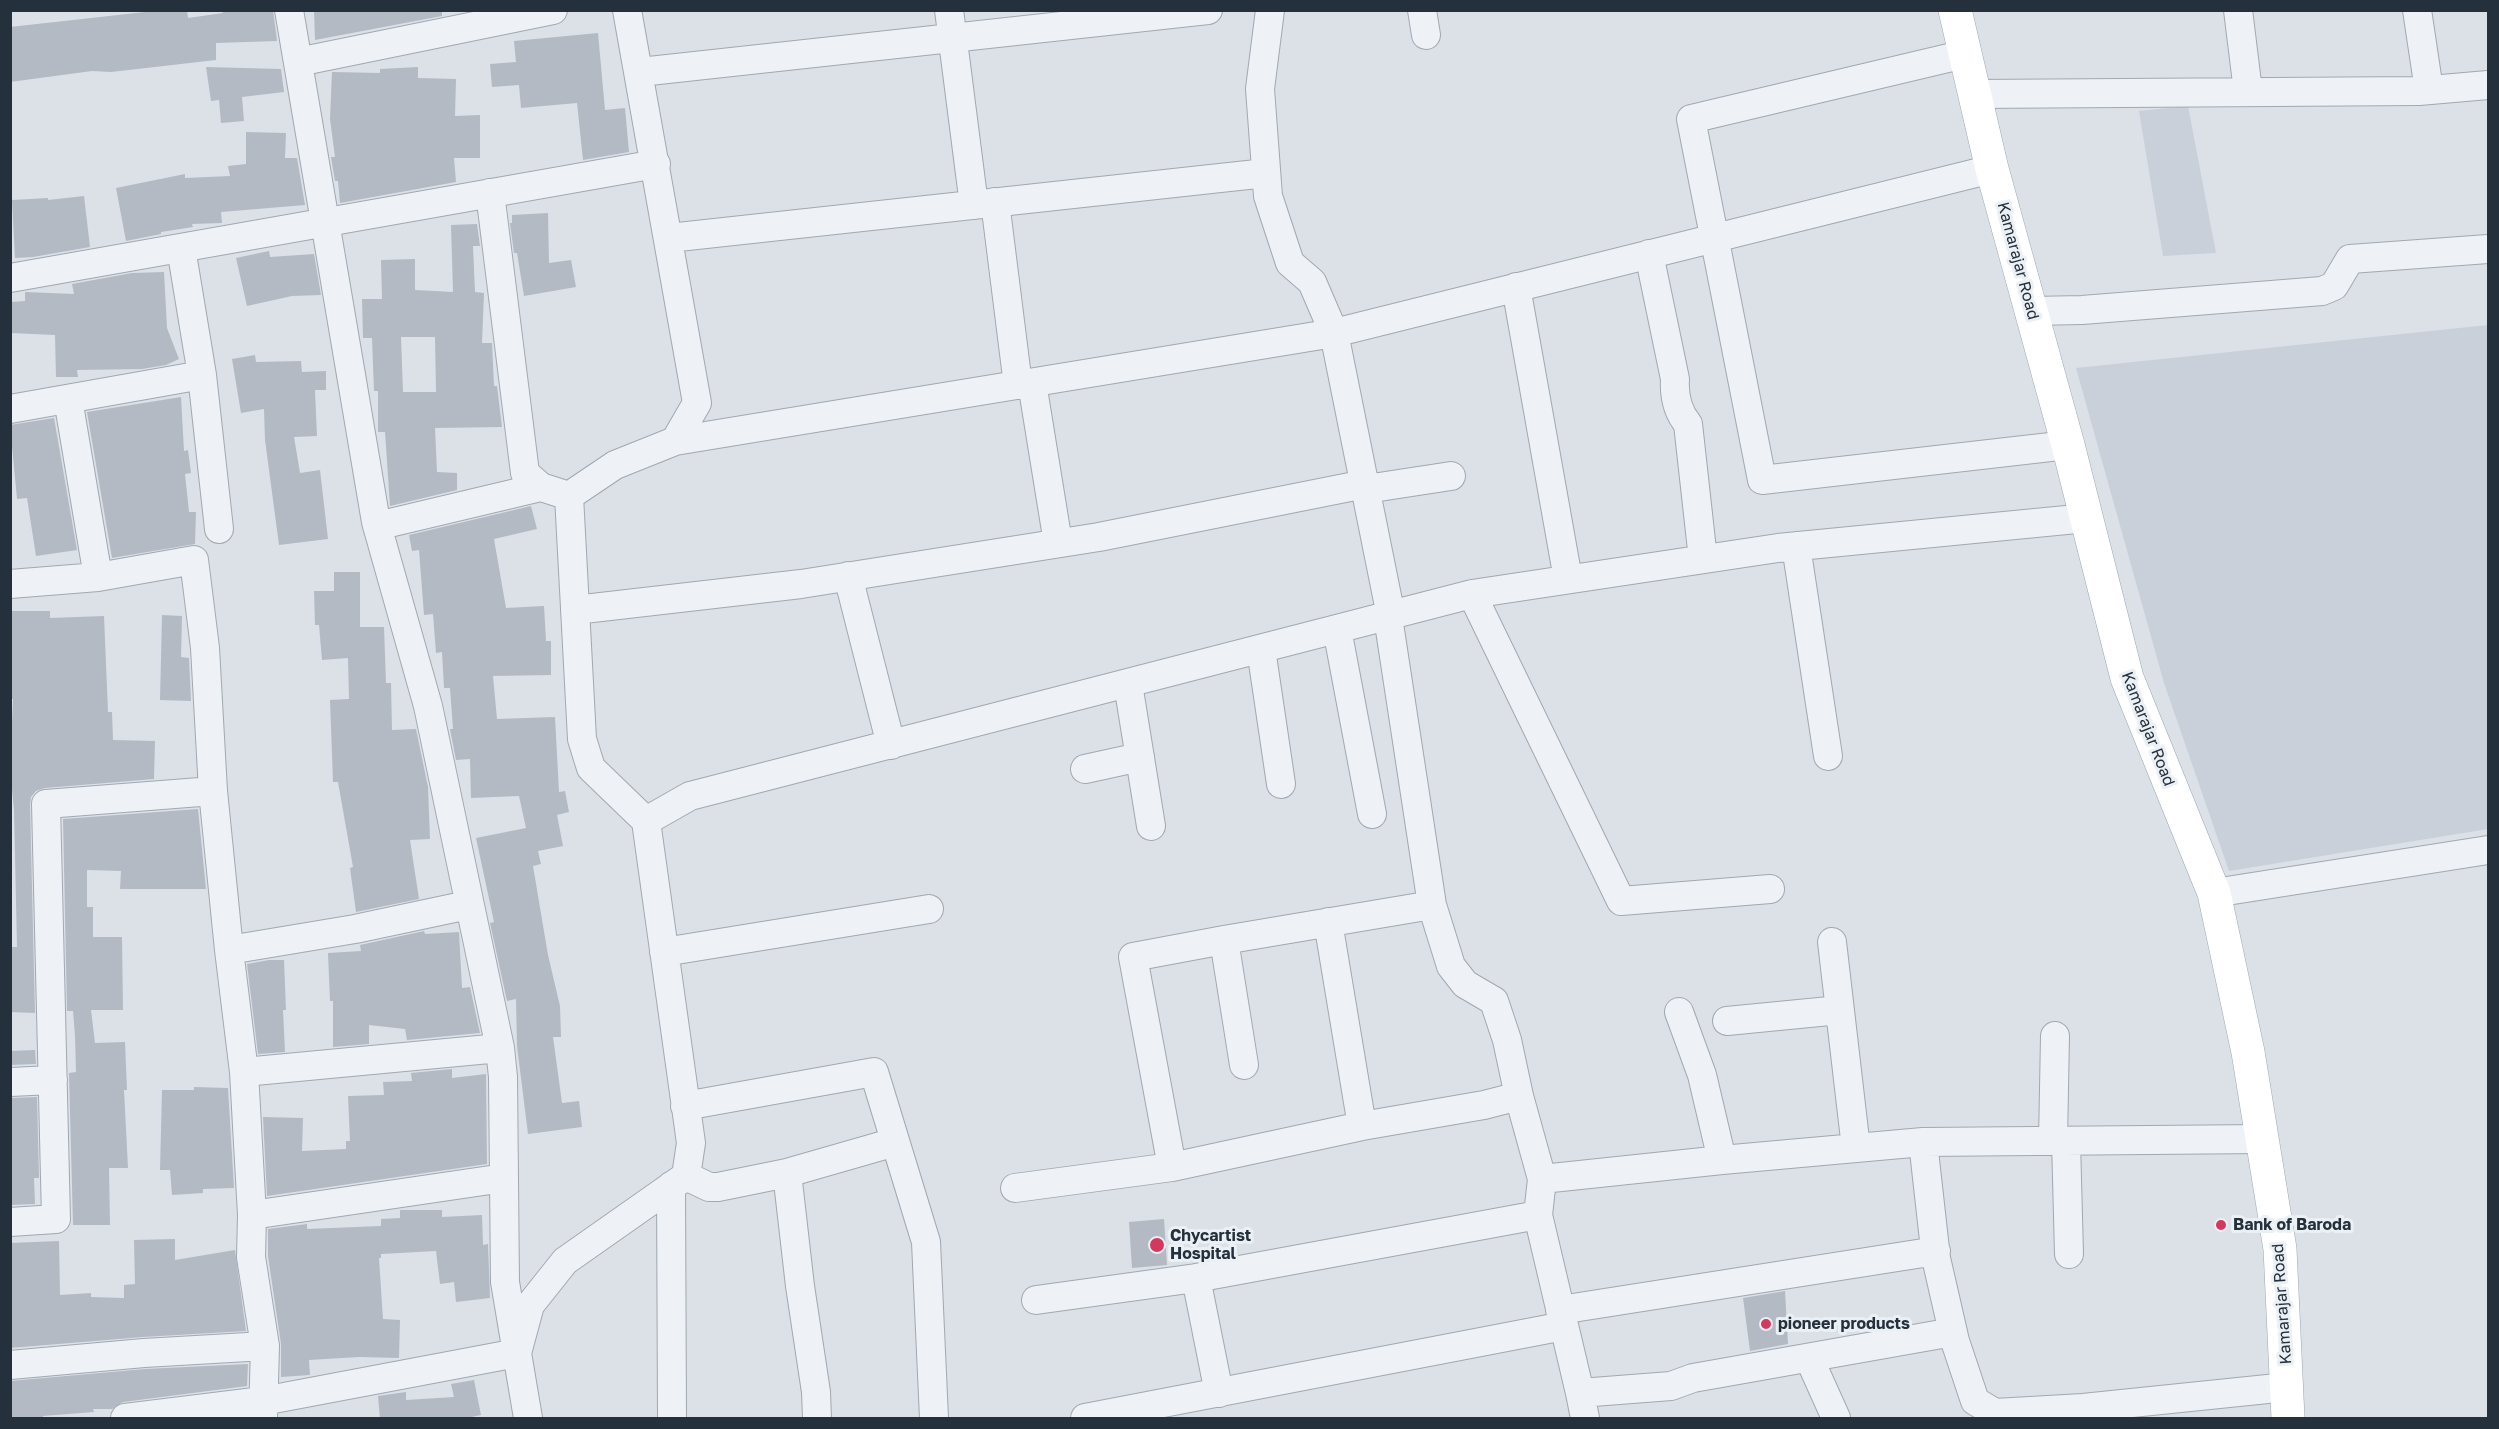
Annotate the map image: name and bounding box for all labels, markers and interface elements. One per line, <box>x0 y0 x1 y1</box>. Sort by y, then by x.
street label: Kamarajar Road <box>1993 200 2043 322</box>
street label: Kamarajar Road <box>2117 669 2179 789</box>
place label: Bank of Baroda <box>2233 1215 2351 1235</box>
marker: Bank of Baroda <box>2214 1218 2228 1232</box>
place label: Chycartist Hospital <box>1170 1226 1251 1264</box>
marker: Chycartist Hospital <box>1148 1236 1166 1254</box>
street label: Kamarajar Road <box>2268 1243 2296 1365</box>
place label: pioneer products <box>1778 1314 1910 1334</box>
marker: pioneer products <box>1759 1317 1773 1331</box>

